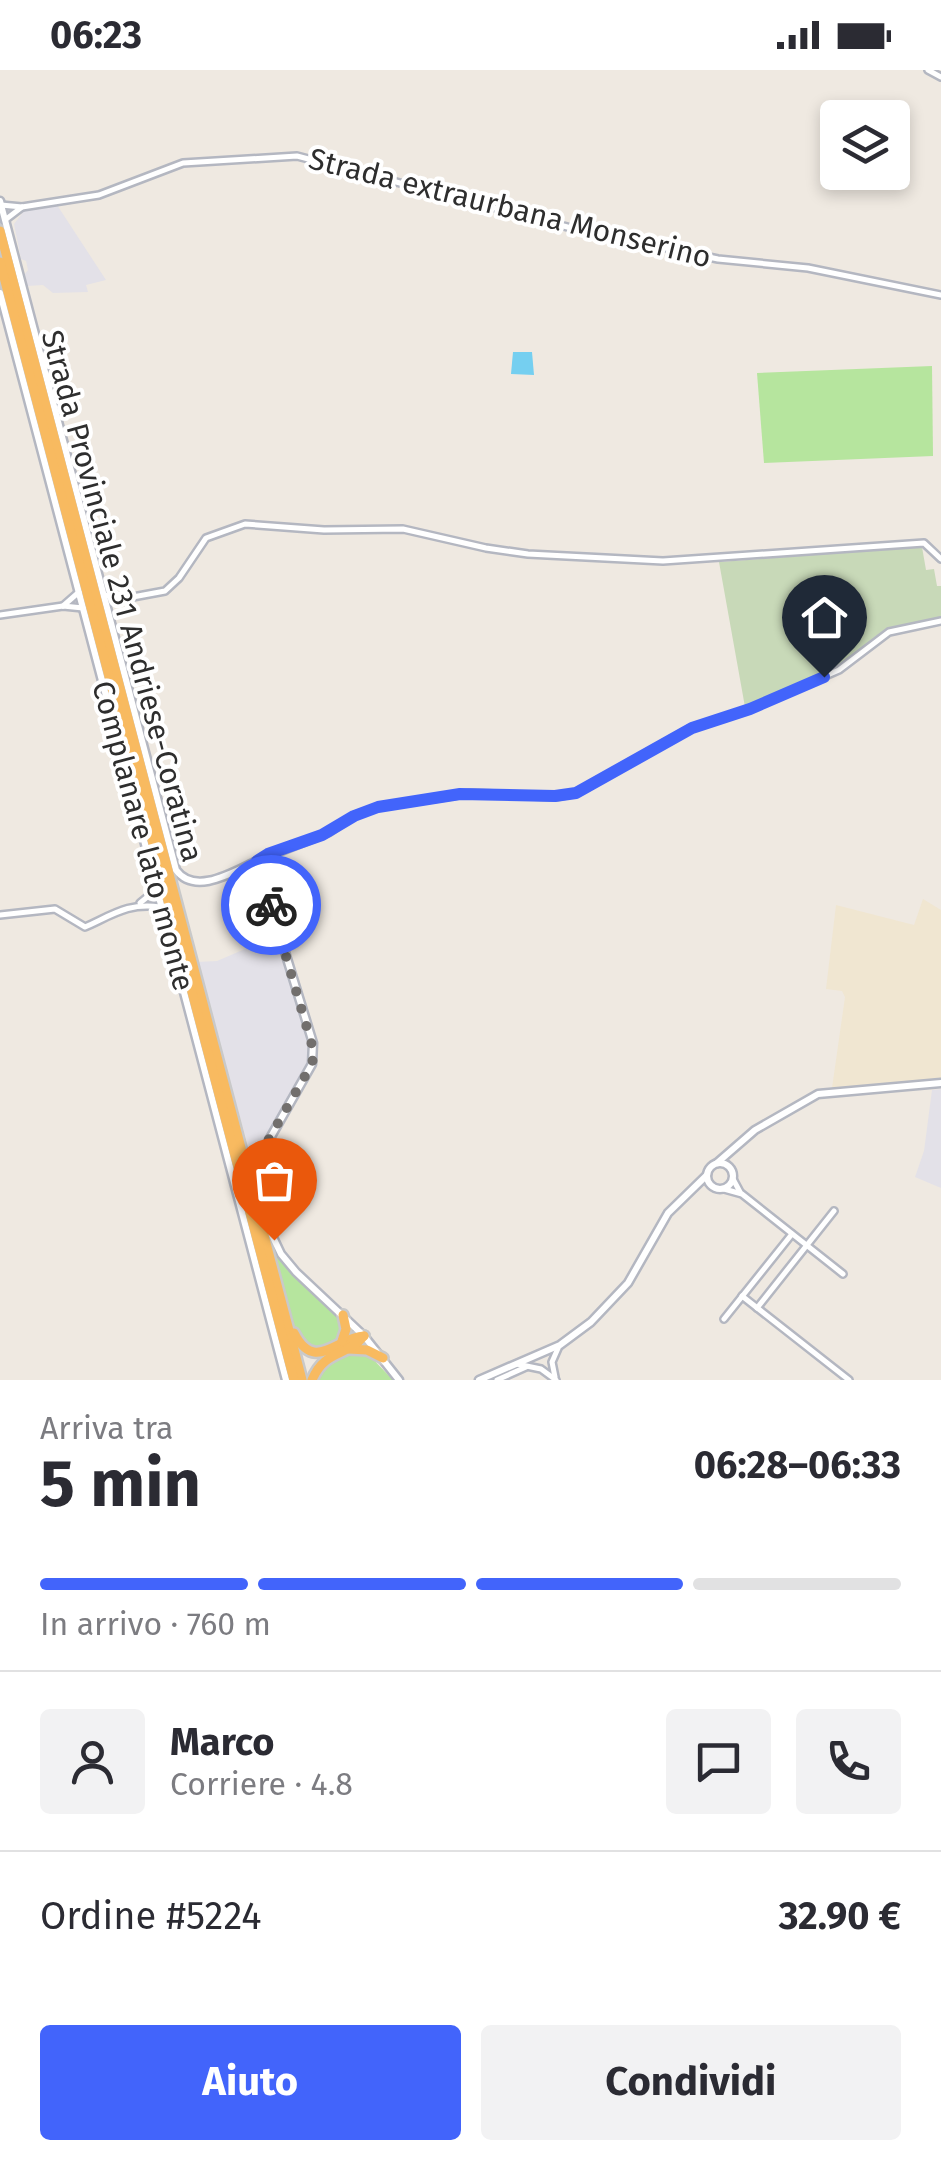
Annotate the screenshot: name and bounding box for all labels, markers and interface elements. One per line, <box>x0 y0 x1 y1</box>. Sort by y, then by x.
text: 06:23 <box>50 12 142 58</box>
map controls <box>820 100 910 190</box>
button: layers <box>820 100 910 190</box>
street label: Strada extraurbana Monserino <box>305 141 715 275</box>
street label: Strada Provinciale 231 Andriese-Coratina <box>34 326 210 866</box>
pin <box>782 575 867 678</box>
icon: home <box>797 590 852 645</box>
street label: Complanare lato monte <box>84 677 202 995</box>
courier <box>221 855 321 955</box>
icon: bike <box>244 878 299 933</box>
pin <box>232 1138 317 1241</box>
icon: bag <box>247 1153 302 1208</box>
text: Arriva tra <box>40 1409 173 1447</box>
text: 06:28–06:33 <box>694 1442 901 1488</box>
text: 5 min <box>40 1445 201 1523</box>
text: In arrivo · 760 m <box>40 1605 271 1643</box>
button: person <box>40 1709 145 1814</box>
button: chat <box>666 1709 771 1814</box>
button: phone <box>796 1709 901 1814</box>
text: Marco <box>170 1719 274 1765</box>
text: Corriere · 4.8 <box>170 1765 353 1803</box>
text: Ordine #5224 <box>40 1893 261 1939</box>
text: 32.90 € <box>779 1893 901 1939</box>
button: Aiuto <box>40 2025 461 2140</box>
button: Condividi <box>481 2025 901 2140</box>

